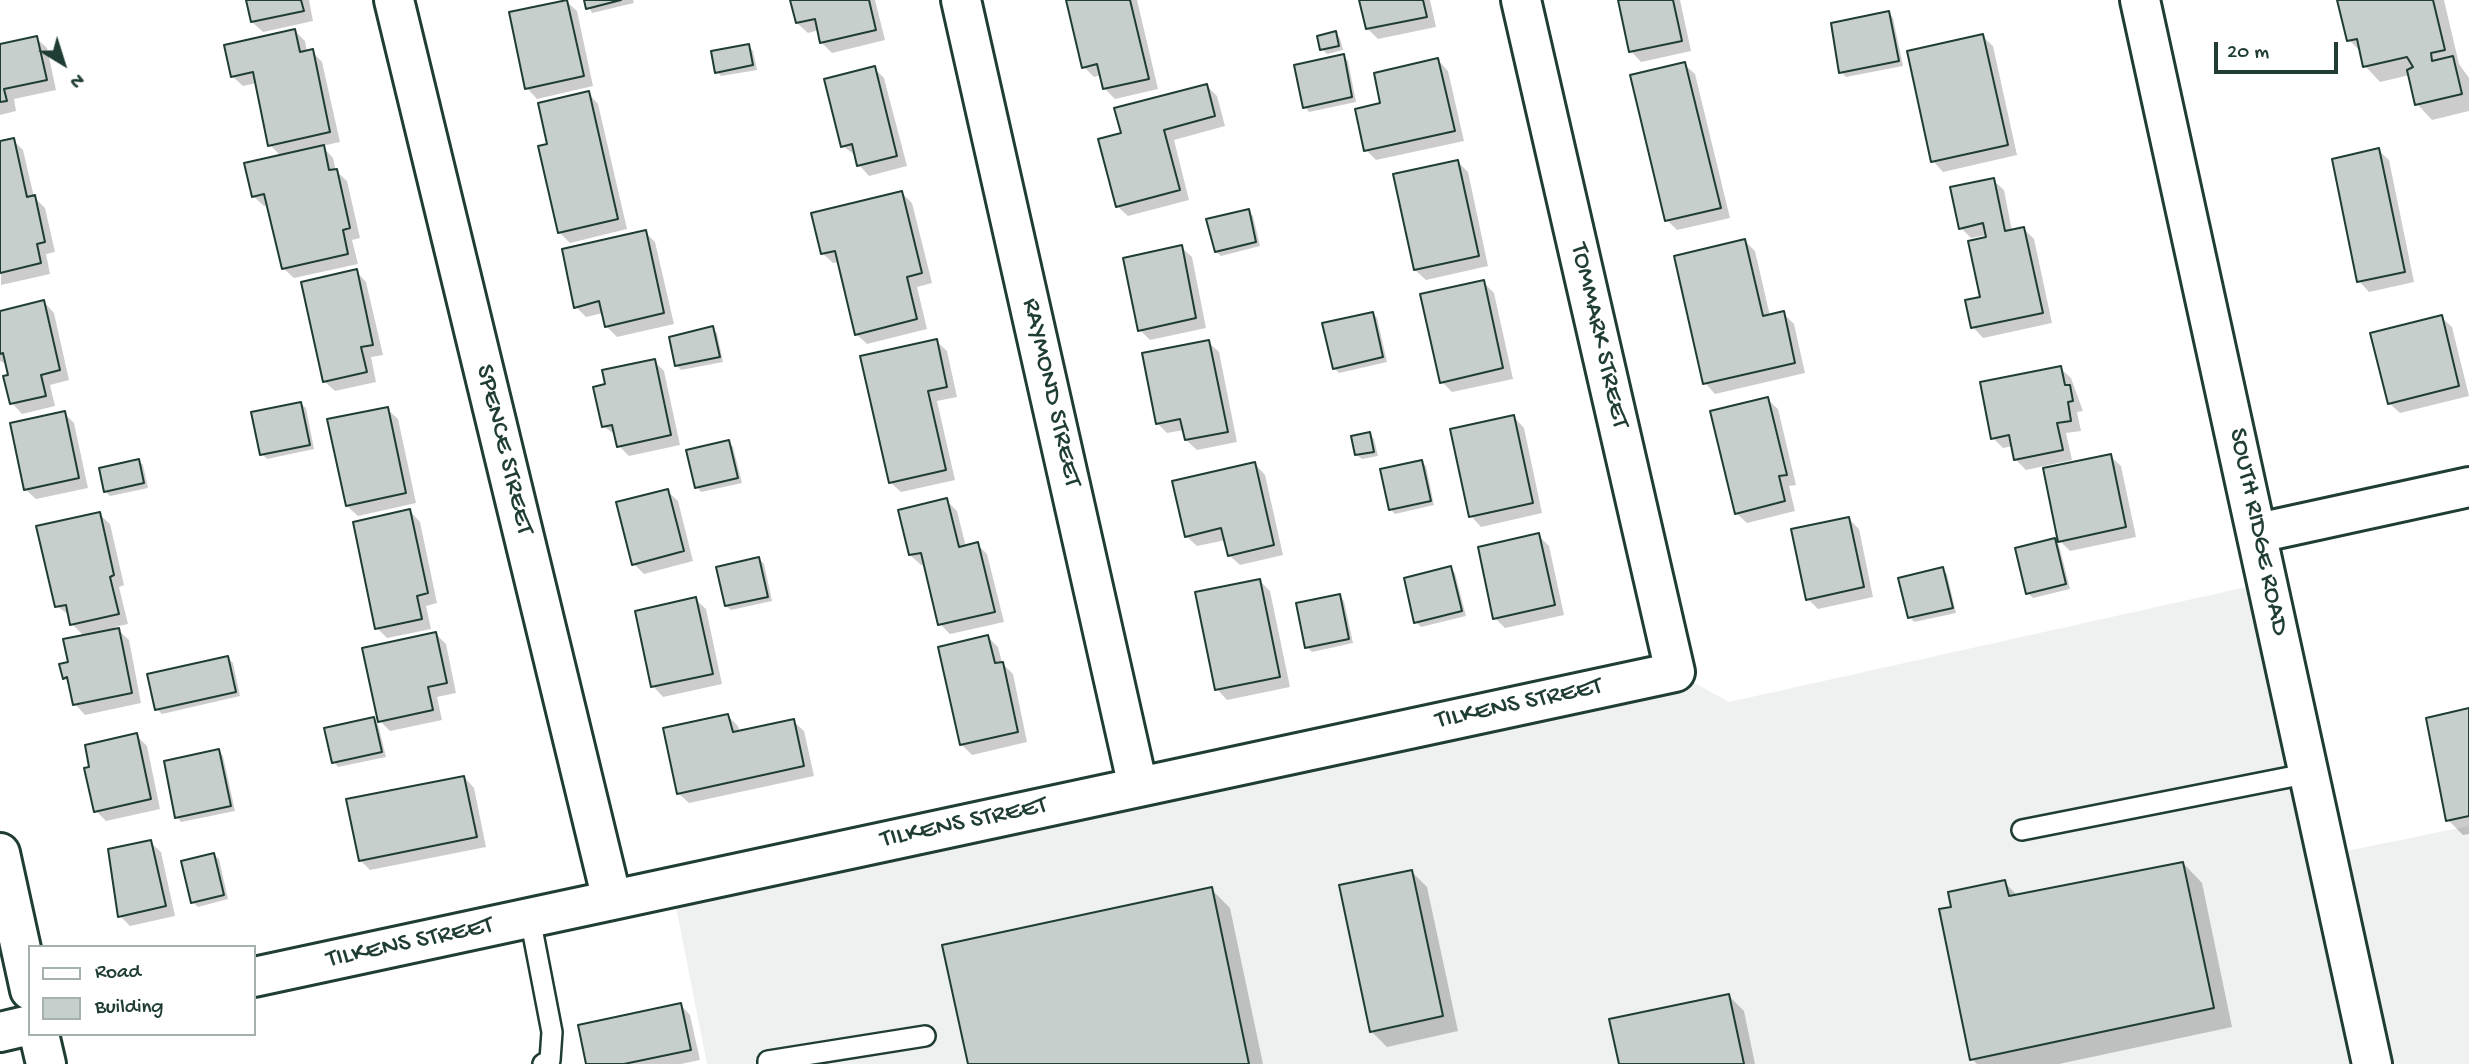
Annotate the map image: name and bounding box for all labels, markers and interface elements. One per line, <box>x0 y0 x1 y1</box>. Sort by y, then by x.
north arrow <box>28 28 98 98</box>
scale bar <box>2217 28 2341 72</box>
text: 20 m <box>2227 41 2269 66</box>
text: N <box>64 67 88 93</box>
street label: TOMMARK STREET <box>1562 240 1634 432</box>
street label: RAYMOND STREET <box>1013 296 1087 490</box>
street label: SPENCE STREET <box>467 362 539 538</box>
street label: SOUTH RIDGE ROAD <box>2220 426 2294 638</box>
street label: TILKENS STREET <box>1433 672 1605 738</box>
street label: TILKENS STREET <box>878 791 1050 857</box>
street label: TILKENS STREET <box>324 911 496 977</box>
legend <box>28 945 256 1036</box>
text: Road <box>95 961 141 986</box>
text: Building <box>95 996 164 1021</box>

